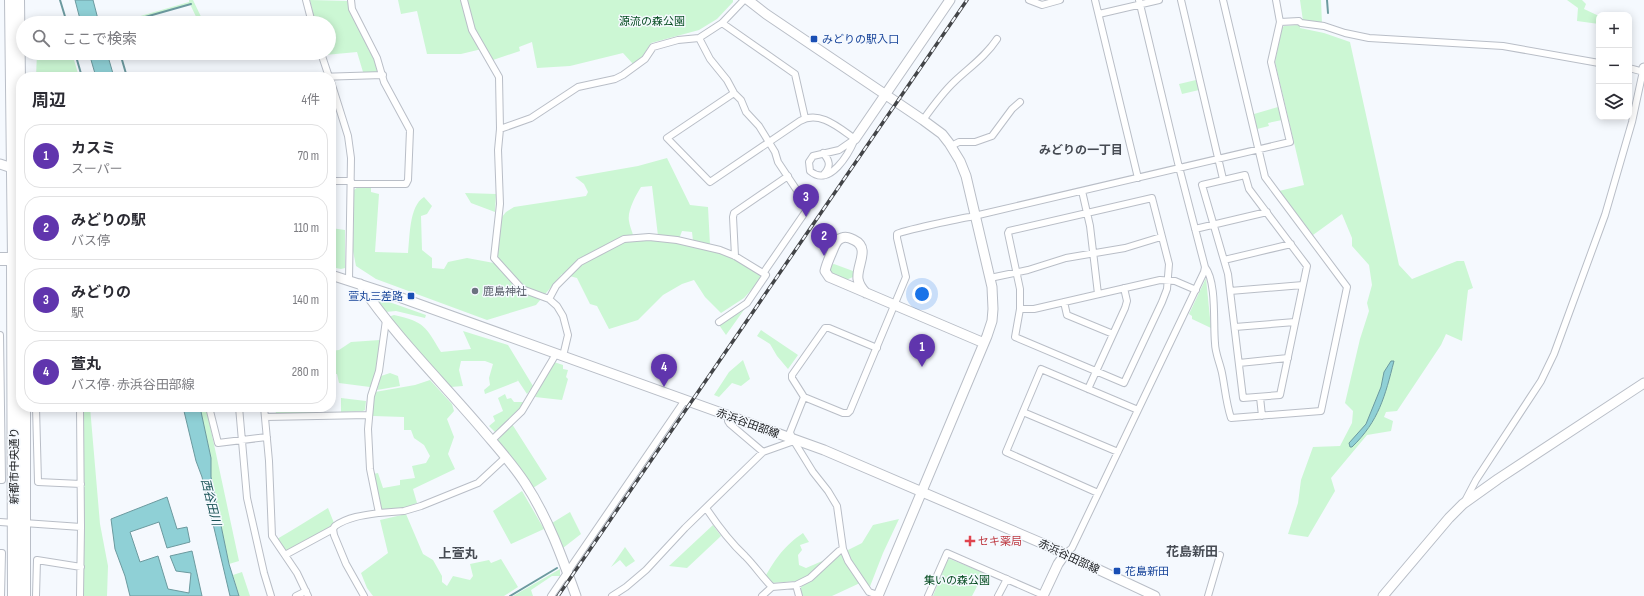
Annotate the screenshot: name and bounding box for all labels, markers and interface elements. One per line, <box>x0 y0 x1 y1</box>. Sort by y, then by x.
map controls <box>1596 12 1632 120</box>
button: + <box>1596 12 1632 48</box>
park label: 源流の森公園 <box>619 15 685 28</box>
search box <box>16 16 336 60</box>
icon: search <box>30 27 52 49</box>
text: ここで検索 <box>62 30 137 49</box>
place label: みどりの駅入口 <box>822 33 899 46</box>
marker: みどりの駅入口 <box>809 34 819 44</box>
button: − <box>1596 48 1632 84</box>
button: layers <box>1596 84 1632 120</box>
text: 周辺 <box>32 91 66 111</box>
text: 4件 <box>302 92 320 108</box>
text: カスミ <box>71 139 116 158</box>
district label: みどりの一丁目 <box>1039 143 1123 158</box>
text: 1 <box>43 148 49 164</box>
text: 70 m <box>298 148 319 164</box>
text: スーパー <box>71 161 123 177</box>
pin: 3 <box>793 184 819 217</box>
text: みどりの駅 <box>71 211 146 230</box>
text: 2 <box>43 220 49 236</box>
text: 110 m <box>294 220 319 236</box>
pin: 2 <box>811 223 837 256</box>
text: バス停 <box>71 233 110 249</box>
text: みどりの <box>71 283 131 302</box>
your location <box>912 284 932 304</box>
place label: 鹿島神社 <box>483 285 527 298</box>
marker: 鹿島神社 <box>470 286 480 296</box>
place label: 萱丸三差路 <box>348 290 403 303</box>
marker: 萱丸三差路 <box>406 291 416 301</box>
text: 3 <box>43 292 49 308</box>
text: 140 m <box>293 292 319 308</box>
text: 駅 <box>71 305 84 321</box>
pin: 1 <box>909 334 935 367</box>
pin: 4 <box>651 354 677 387</box>
text: 萱丸 <box>71 355 101 374</box>
text: 4 <box>43 364 49 380</box>
text: 280 m <box>292 364 319 380</box>
text: バス停 · 赤浜谷田部線 <box>71 377 195 393</box>
street label: 赤浜谷田部線 <box>715 406 781 441</box>
street label: 新都市中央通り <box>8 428 21 505</box>
water label: 西谷田川 <box>197 477 224 529</box>
place label: セキ薬局 <box>978 535 1022 548</box>
marker: セキ薬局 <box>965 536 975 546</box>
street label: 赤浜谷田部線 <box>1036 537 1101 576</box>
district label: 花島新田 <box>1166 544 1218 560</box>
district label: 上萱丸 <box>438 546 478 562</box>
place label: 花島新田 <box>1125 565 1169 578</box>
marker: 花島新田 <box>1112 566 1122 576</box>
park label: 集いの森公園 <box>924 574 990 587</box>

